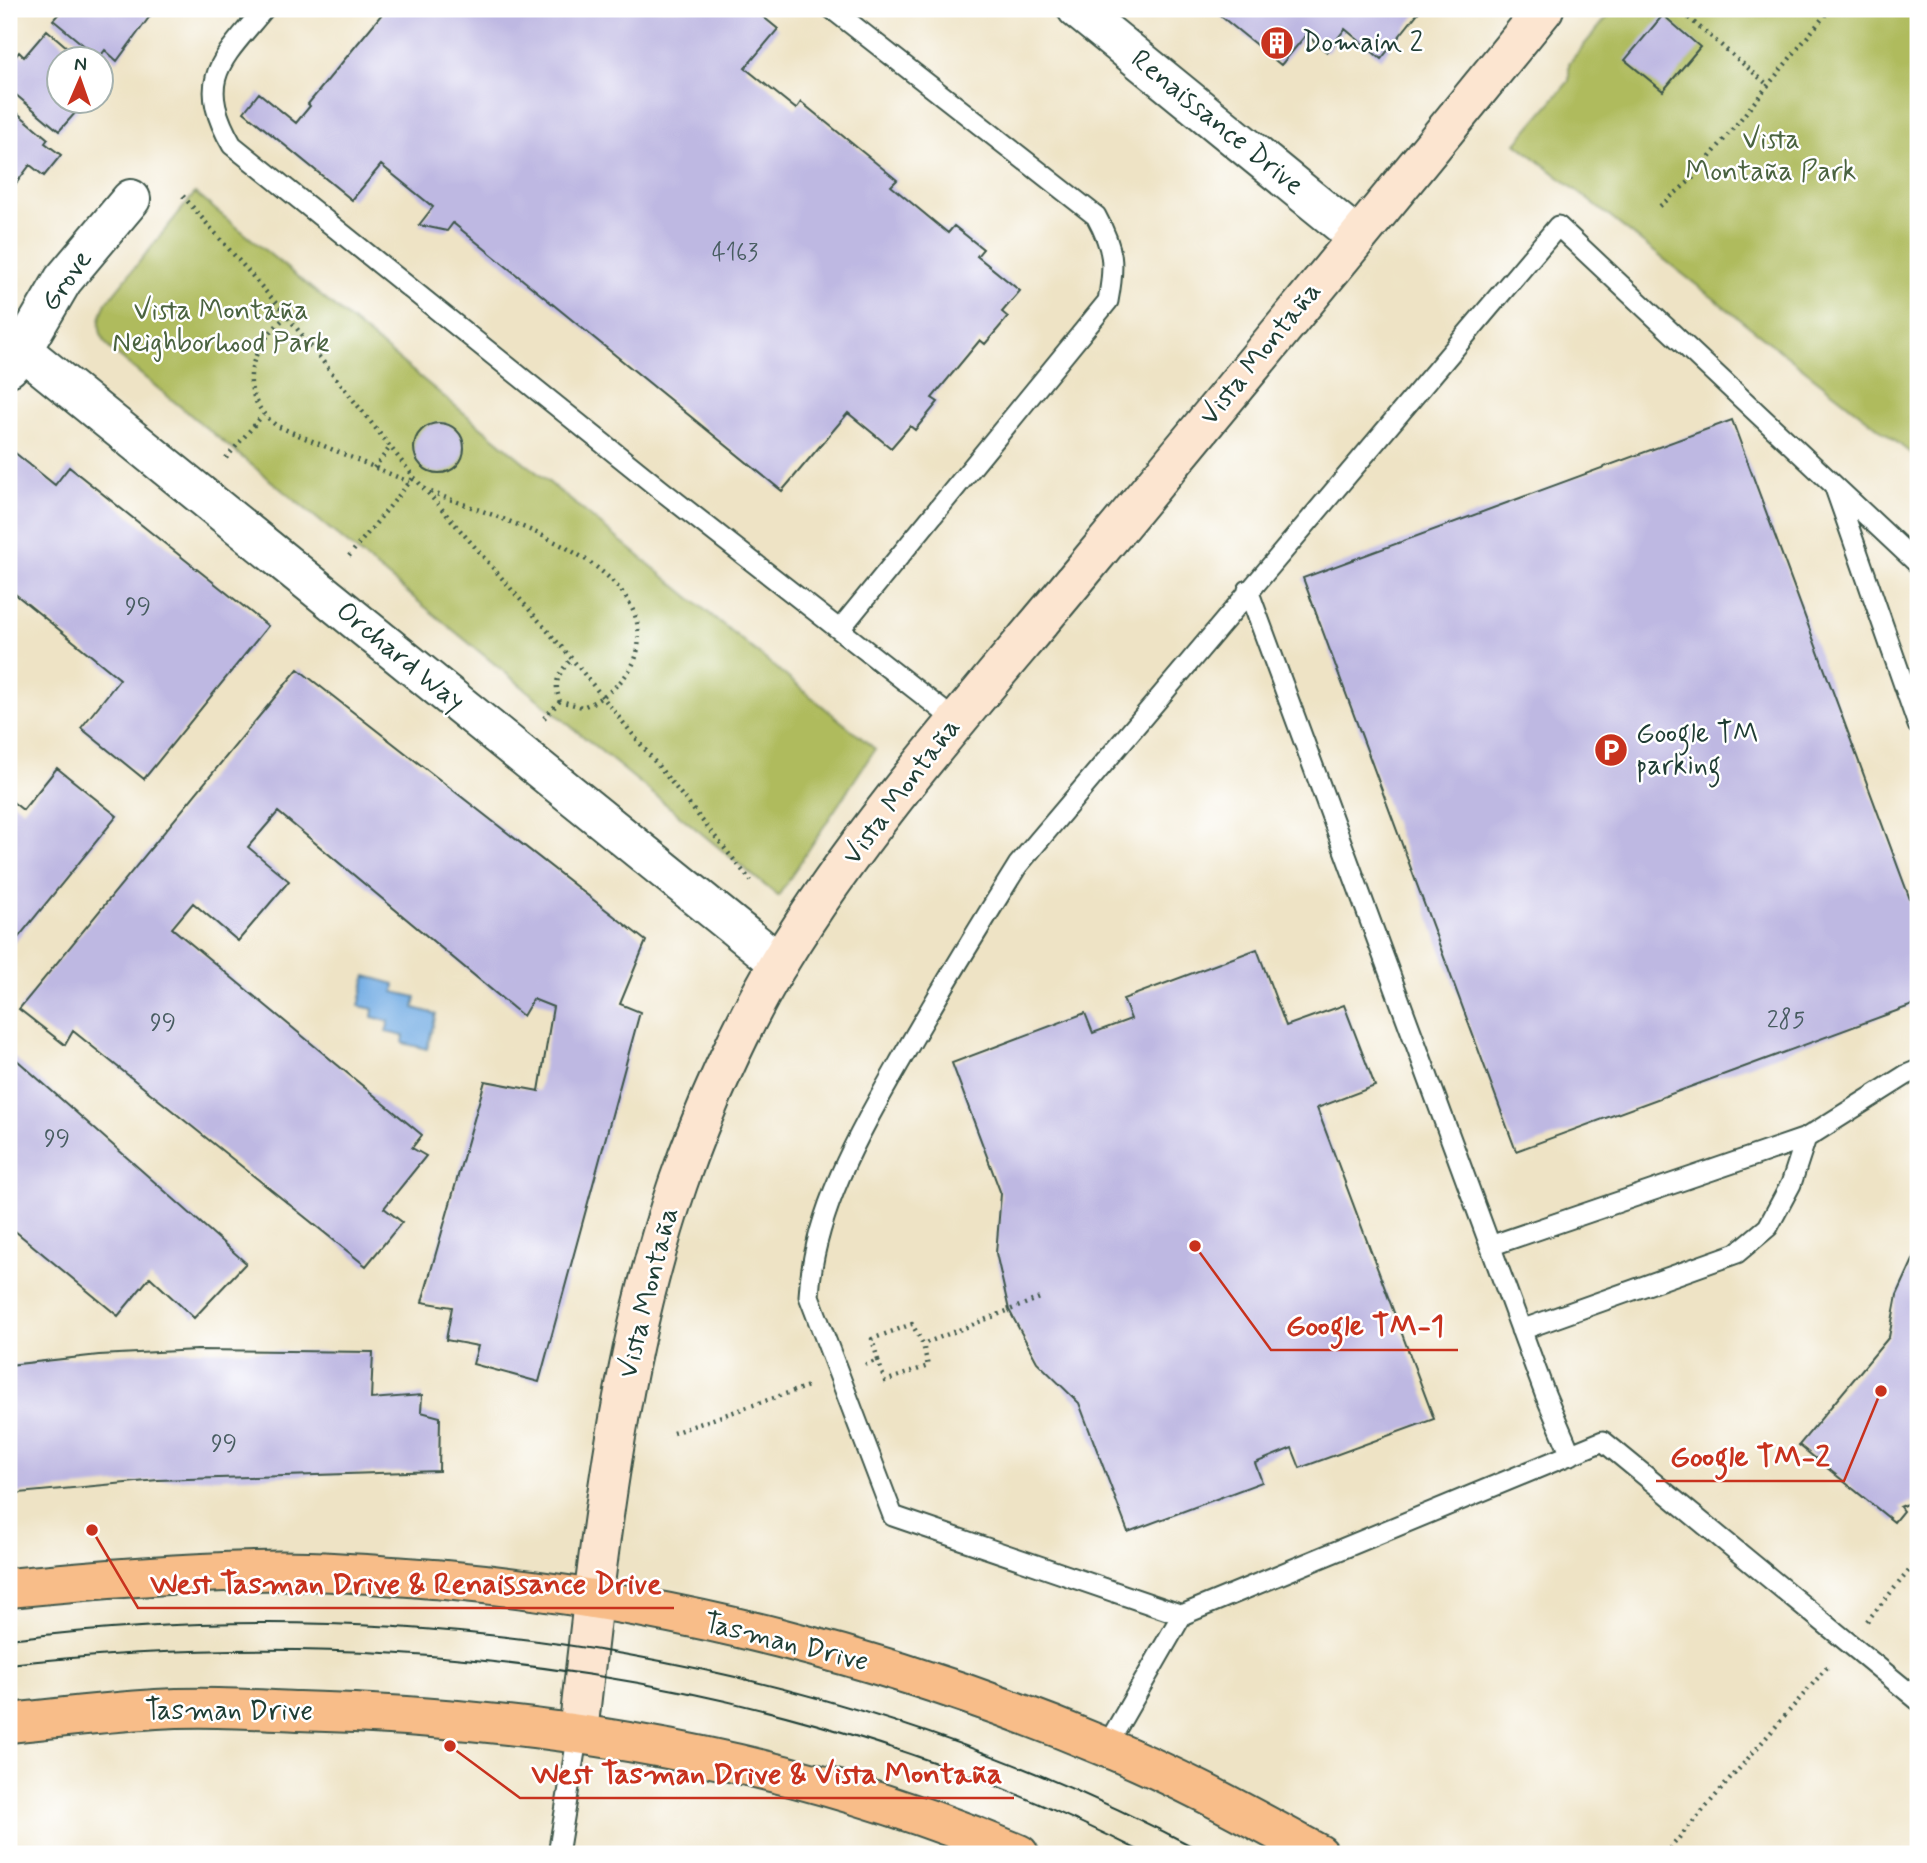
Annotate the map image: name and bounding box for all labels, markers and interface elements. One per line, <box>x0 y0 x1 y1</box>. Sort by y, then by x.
building icon: Domain 2 <box>1258 24 1296 62</box>
place label: Domain 2 <box>1302 25 1424 62</box>
street label: Renaissance Drive <box>1123 42 1311 204</box>
north arrow <box>46 46 116 116</box>
text: N <box>74 52 87 77</box>
park label: Vista Montaña Park <box>1686 122 1857 191</box>
house number: 4163 <box>712 238 758 269</box>
street label: Grove <box>33 243 101 319</box>
street label: Vista Montaña <box>1192 274 1330 434</box>
park label: Vista Montaña Neighborhood Park <box>112 293 330 362</box>
house number: 99 <box>125 592 151 623</box>
street label: Orchard Way <box>328 594 472 720</box>
street label: Vista Montaña <box>835 711 969 873</box>
place label: Google TM parking <box>1636 716 1759 788</box>
parking icon: Google TM parking <box>1592 731 1630 769</box>
house number: 285 <box>1767 1005 1805 1036</box>
house number: 99 <box>150 1008 176 1039</box>
house number: 99 <box>44 1124 70 1155</box>
street label: Vista Montaña <box>610 1204 688 1382</box>
callout: Google TM-1 <box>1271 1299 1458 1350</box>
text: Google TM-1 <box>1286 1307 1444 1350</box>
house number: 99 <box>211 1429 237 1460</box>
callout: Google TM-2 <box>1656 1430 1844 1481</box>
text: Google TM-2 <box>1670 1438 1830 1481</box>
callout: West Tasman Drive & Renaissance Drive <box>138 1557 674 1608</box>
text: West Tasman Drive & Renaissance Drive <box>149 1565 662 1604</box>
street label: Tasman Drive <box>700 1605 872 1681</box>
street label: Tasman Drive <box>145 1693 313 1730</box>
callout: West Tasman Drive & Vista Montaña <box>520 1747 1014 1798</box>
text: West Tasman Drive & Vista Montaña <box>530 1755 1003 1794</box>

